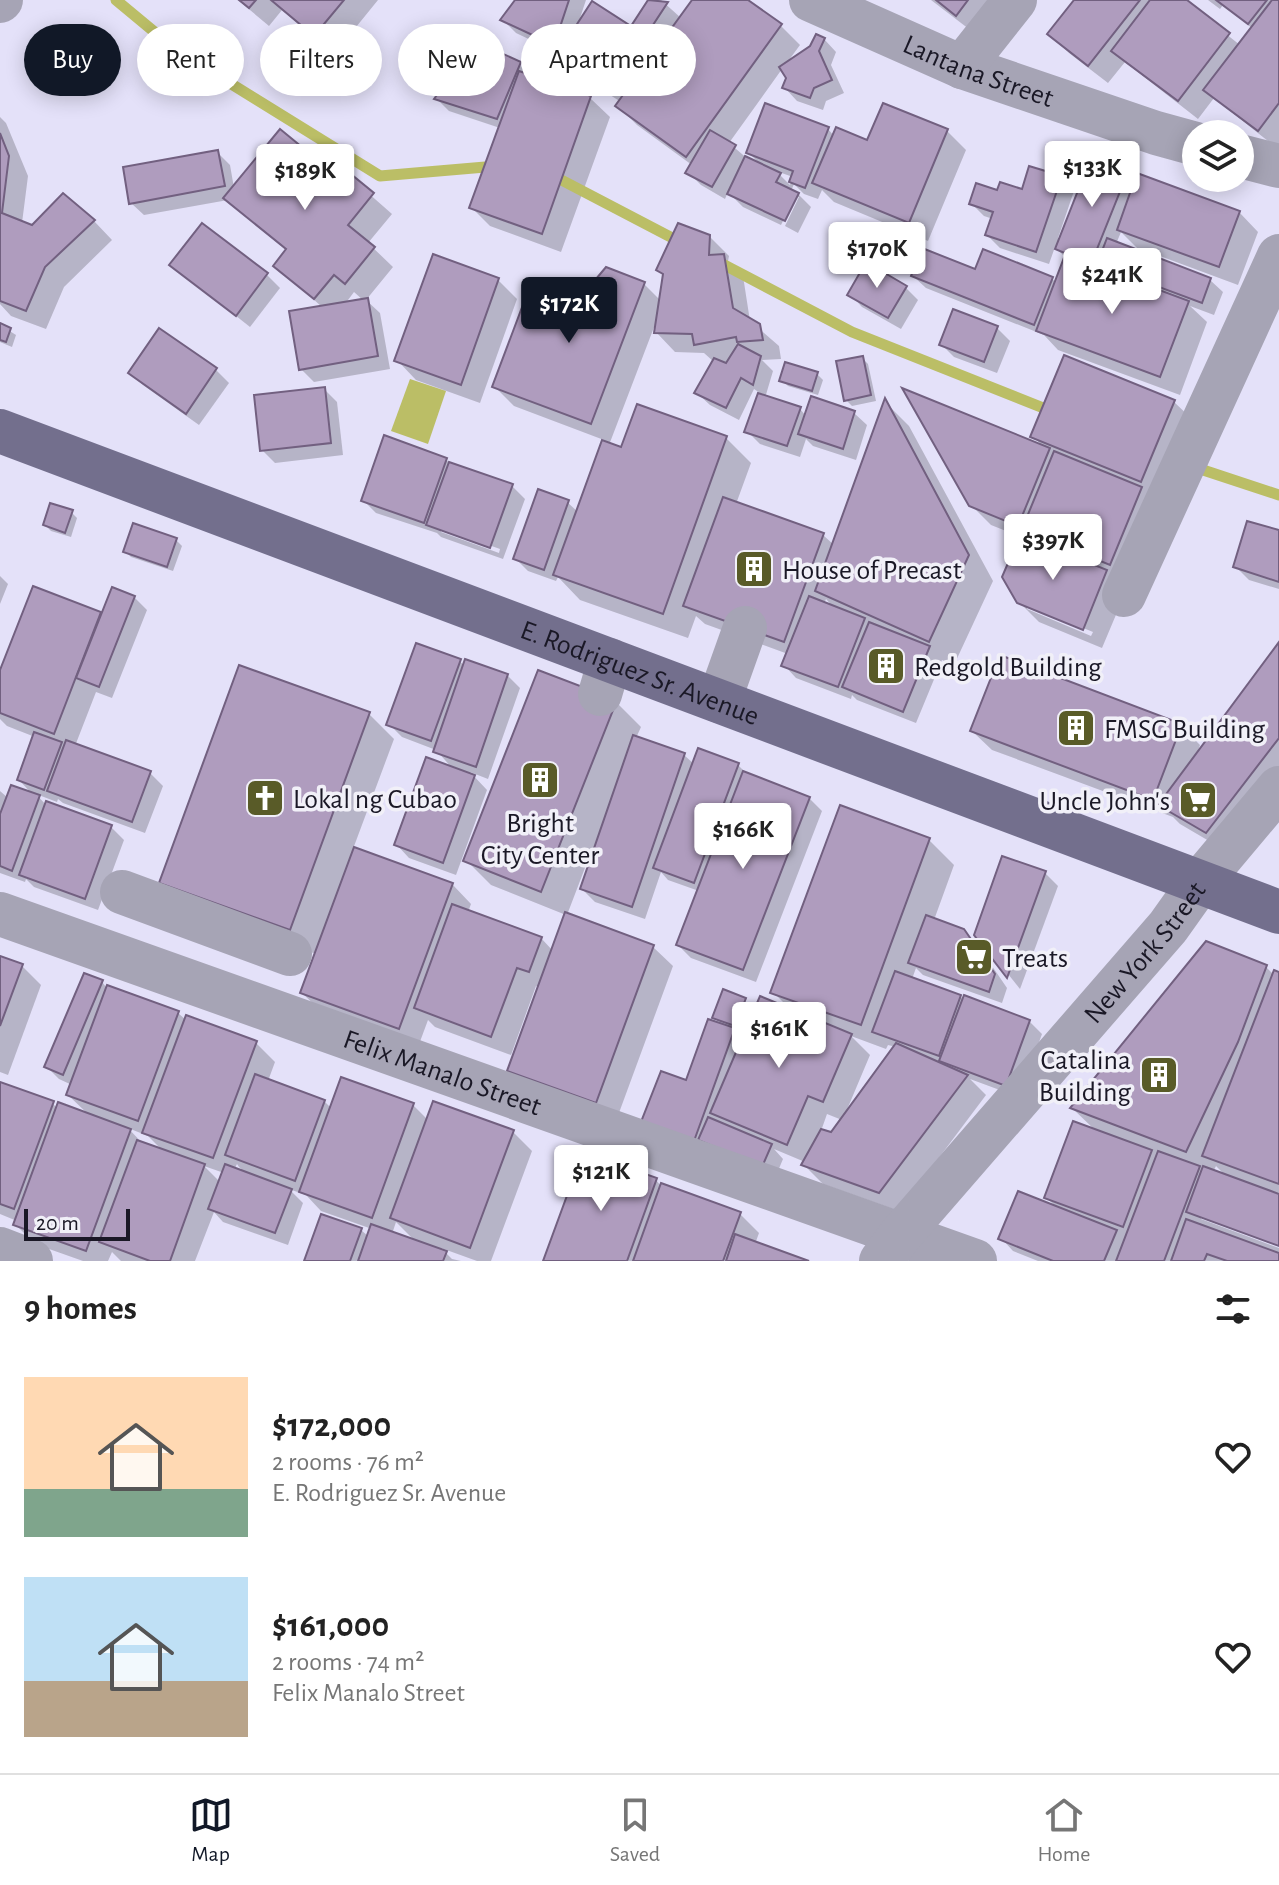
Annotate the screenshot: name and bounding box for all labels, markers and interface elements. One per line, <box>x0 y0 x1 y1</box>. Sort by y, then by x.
chip: Buy <box>24 24 121 96</box>
chip: Rent <box>137 24 244 96</box>
chip: Filters <box>260 24 382 96</box>
chip: New <box>398 24 505 96</box>
chip: Apartment <box>521 24 696 96</box>
street label: Lantana Street <box>899 31 1057 113</box>
map controls <box>1182 120 1254 192</box>
button: layers <box>1182 120 1254 192</box>
pin: $133K <box>1036 141 1148 209</box>
pin: $189K <box>249 144 361 212</box>
text: $133K <box>1063 154 1121 180</box>
text: $189K <box>274 157 336 183</box>
pin: $170K <box>821 222 933 290</box>
text: $170K <box>846 235 908 261</box>
pin: $241K <box>1056 248 1168 316</box>
text: $241K <box>1081 261 1143 287</box>
pin: $172K <box>513 277 625 345</box>
text: $172K <box>539 290 599 316</box>
pin: $397K <box>997 514 1109 582</box>
text: $397K <box>1022 527 1084 553</box>
building icon: House of Precast <box>733 548 775 590</box>
place label: House of Precast <box>782 557 962 585</box>
street label: E. Rodriguez Sr. Avenue <box>516 616 763 731</box>
building icon: Redgold Building <box>865 645 907 687</box>
place label: Redgold Building <box>914 654 1102 682</box>
building icon: FMSG Building <box>1055 707 1097 749</box>
place label: FMSG Building <box>1104 716 1265 744</box>
building icon: Bright City Center <box>519 759 561 801</box>
church icon: Lokal ng Cubao <box>244 777 286 819</box>
supermarket icon: Uncle John's <box>1177 779 1219 821</box>
place label: Lokal ng Cubao <box>293 786 457 814</box>
place label: Uncle John's <box>1040 788 1170 816</box>
pin: $166K <box>687 803 799 871</box>
place label: Bright City Center <box>481 810 599 870</box>
text: $166K <box>712 816 774 842</box>
street label: New York Street <box>1079 877 1212 1029</box>
supermarket icon: Treats <box>953 936 995 978</box>
place label: Treats <box>1002 945 1068 973</box>
pin: $161K <box>723 1002 835 1070</box>
text: $161K <box>750 1015 808 1041</box>
street label: Felix Manalo Street <box>340 1025 545 1122</box>
place label: Catalina Building <box>1039 1047 1131 1107</box>
building icon: Catalina Building <box>1138 1054 1180 1096</box>
pin: $121K <box>545 1145 657 1213</box>
text: $121K <box>572 1158 630 1184</box>
scale bar <box>24 1205 130 1241</box>
text: 20 m <box>36 1212 79 1234</box>
icon: filters <box>1211 1287 1255 1331</box>
text: 9 homes <box>24 1292 137 1326</box>
icon: home <box>88 1409 184 1505</box>
text: $172,000 <box>272 1409 391 1443</box>
icon: heart <box>1211 1435 1255 1479</box>
text: 2 rooms · 76 m² <box>272 1449 424 1475</box>
text: E. Rodriguez Sr. Avenue <box>272 1480 506 1506</box>
icon: home <box>88 1609 184 1705</box>
text: $161,000 <box>272 1609 389 1643</box>
icon: heart <box>1211 1635 1255 1679</box>
text: 2 rooms · 74 m² <box>272 1649 424 1675</box>
text: Felix Manalo Street <box>272 1680 465 1706</box>
tab: Map <box>189 1793 233 1867</box>
tab: Saved <box>610 1793 660 1867</box>
tab: Home <box>1037 1793 1090 1867</box>

